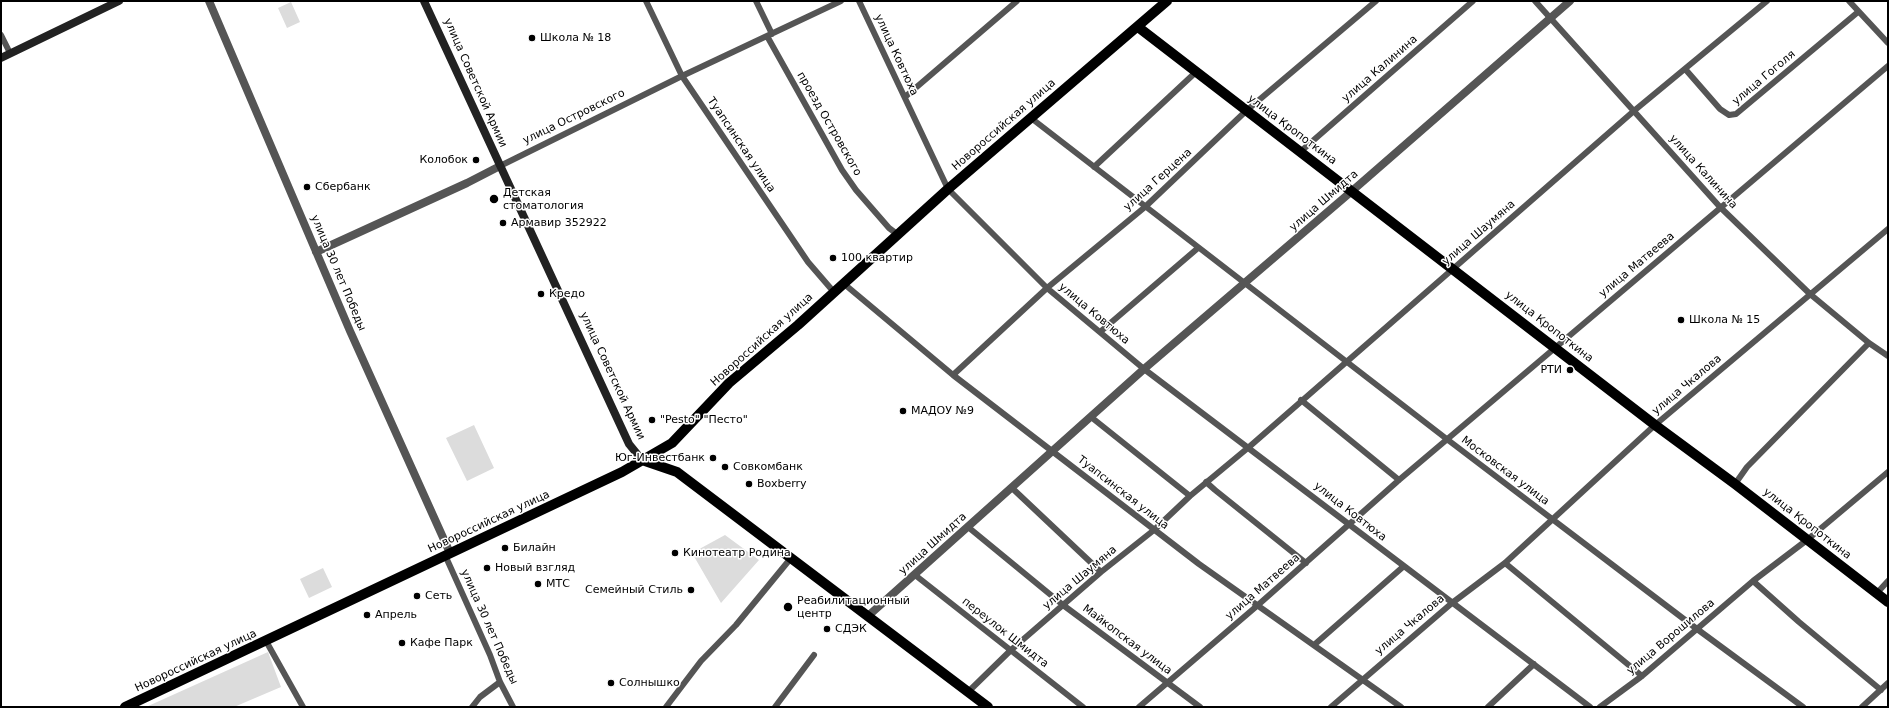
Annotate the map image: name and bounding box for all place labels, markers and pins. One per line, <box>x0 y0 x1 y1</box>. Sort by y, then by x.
place label: Школа № 18 <box>540 31 611 45</box>
marker: Школа № 18 <box>527 33 537 43</box>
place label: Колобок <box>420 153 468 167</box>
marker: Колобок <box>471 155 481 165</box>
place label: Сбербанк <box>315 180 371 194</box>
marker: Сбербанк <box>302 182 312 192</box>
place label: Детская стоматология <box>503 186 584 212</box>
marker: Детская стоматология <box>488 193 500 205</box>
place label: Армавир 352922 <box>511 216 607 230</box>
marker: Армавир 352922 <box>498 218 508 228</box>
place label: 100 квартир <box>841 251 913 265</box>
marker: 100 квартир <box>828 253 838 263</box>
place label: Кредо <box>549 287 585 301</box>
marker: Кредо <box>536 289 546 299</box>
place label: Школа № 15 <box>1689 313 1760 327</box>
marker: Школа № 15 <box>1676 315 1686 325</box>
place label: РТИ <box>1540 363 1562 377</box>
marker: РТИ <box>1565 365 1575 375</box>
place label: МАДОУ №9 <box>911 404 974 418</box>
marker: МАДОУ №9 <box>898 406 908 416</box>
place label: "Pesto" "Песто" <box>660 413 748 427</box>
marker: "Pesto" "Песто" <box>647 415 657 425</box>
place label: Юг-Инвестбанк <box>615 451 705 465</box>
marker: Юг-Инвестбанк <box>708 453 718 463</box>
place label: Совкомбанк <box>733 460 803 474</box>
marker: Совкомбанк <box>720 462 730 472</box>
place label: Boxberry <box>757 477 807 491</box>
marker: Boxberry <box>744 479 754 489</box>
place label: Билайн <box>513 541 556 555</box>
marker: Билайн <box>500 543 510 553</box>
place label: Кинотеатр Родина <box>683 546 791 560</box>
marker: Кинотеатр Родина <box>670 548 680 558</box>
place label: Новый взгляд <box>495 561 575 575</box>
marker: Новый взгляд <box>482 563 492 573</box>
place label: МТС <box>546 577 570 591</box>
marker: МТС <box>533 579 543 589</box>
place label: Семейный Стиль <box>585 583 683 597</box>
marker: Семейный Стиль <box>686 585 696 595</box>
place label: Сеть <box>425 589 452 603</box>
marker: Сеть <box>412 591 422 601</box>
place label: Реабилитационный центр <box>797 594 910 620</box>
marker: Реабилитационный центр <box>782 601 794 613</box>
place label: Апрель <box>375 608 417 622</box>
marker: Апрель <box>362 610 372 620</box>
place label: СДЭК <box>835 622 867 636</box>
marker: СДЭК <box>822 624 832 634</box>
place label: Кафе Парк <box>410 636 473 650</box>
marker: Кафе Парк <box>397 638 407 648</box>
place label: Солнышко <box>619 676 680 690</box>
marker: Солнышко <box>606 678 616 688</box>

